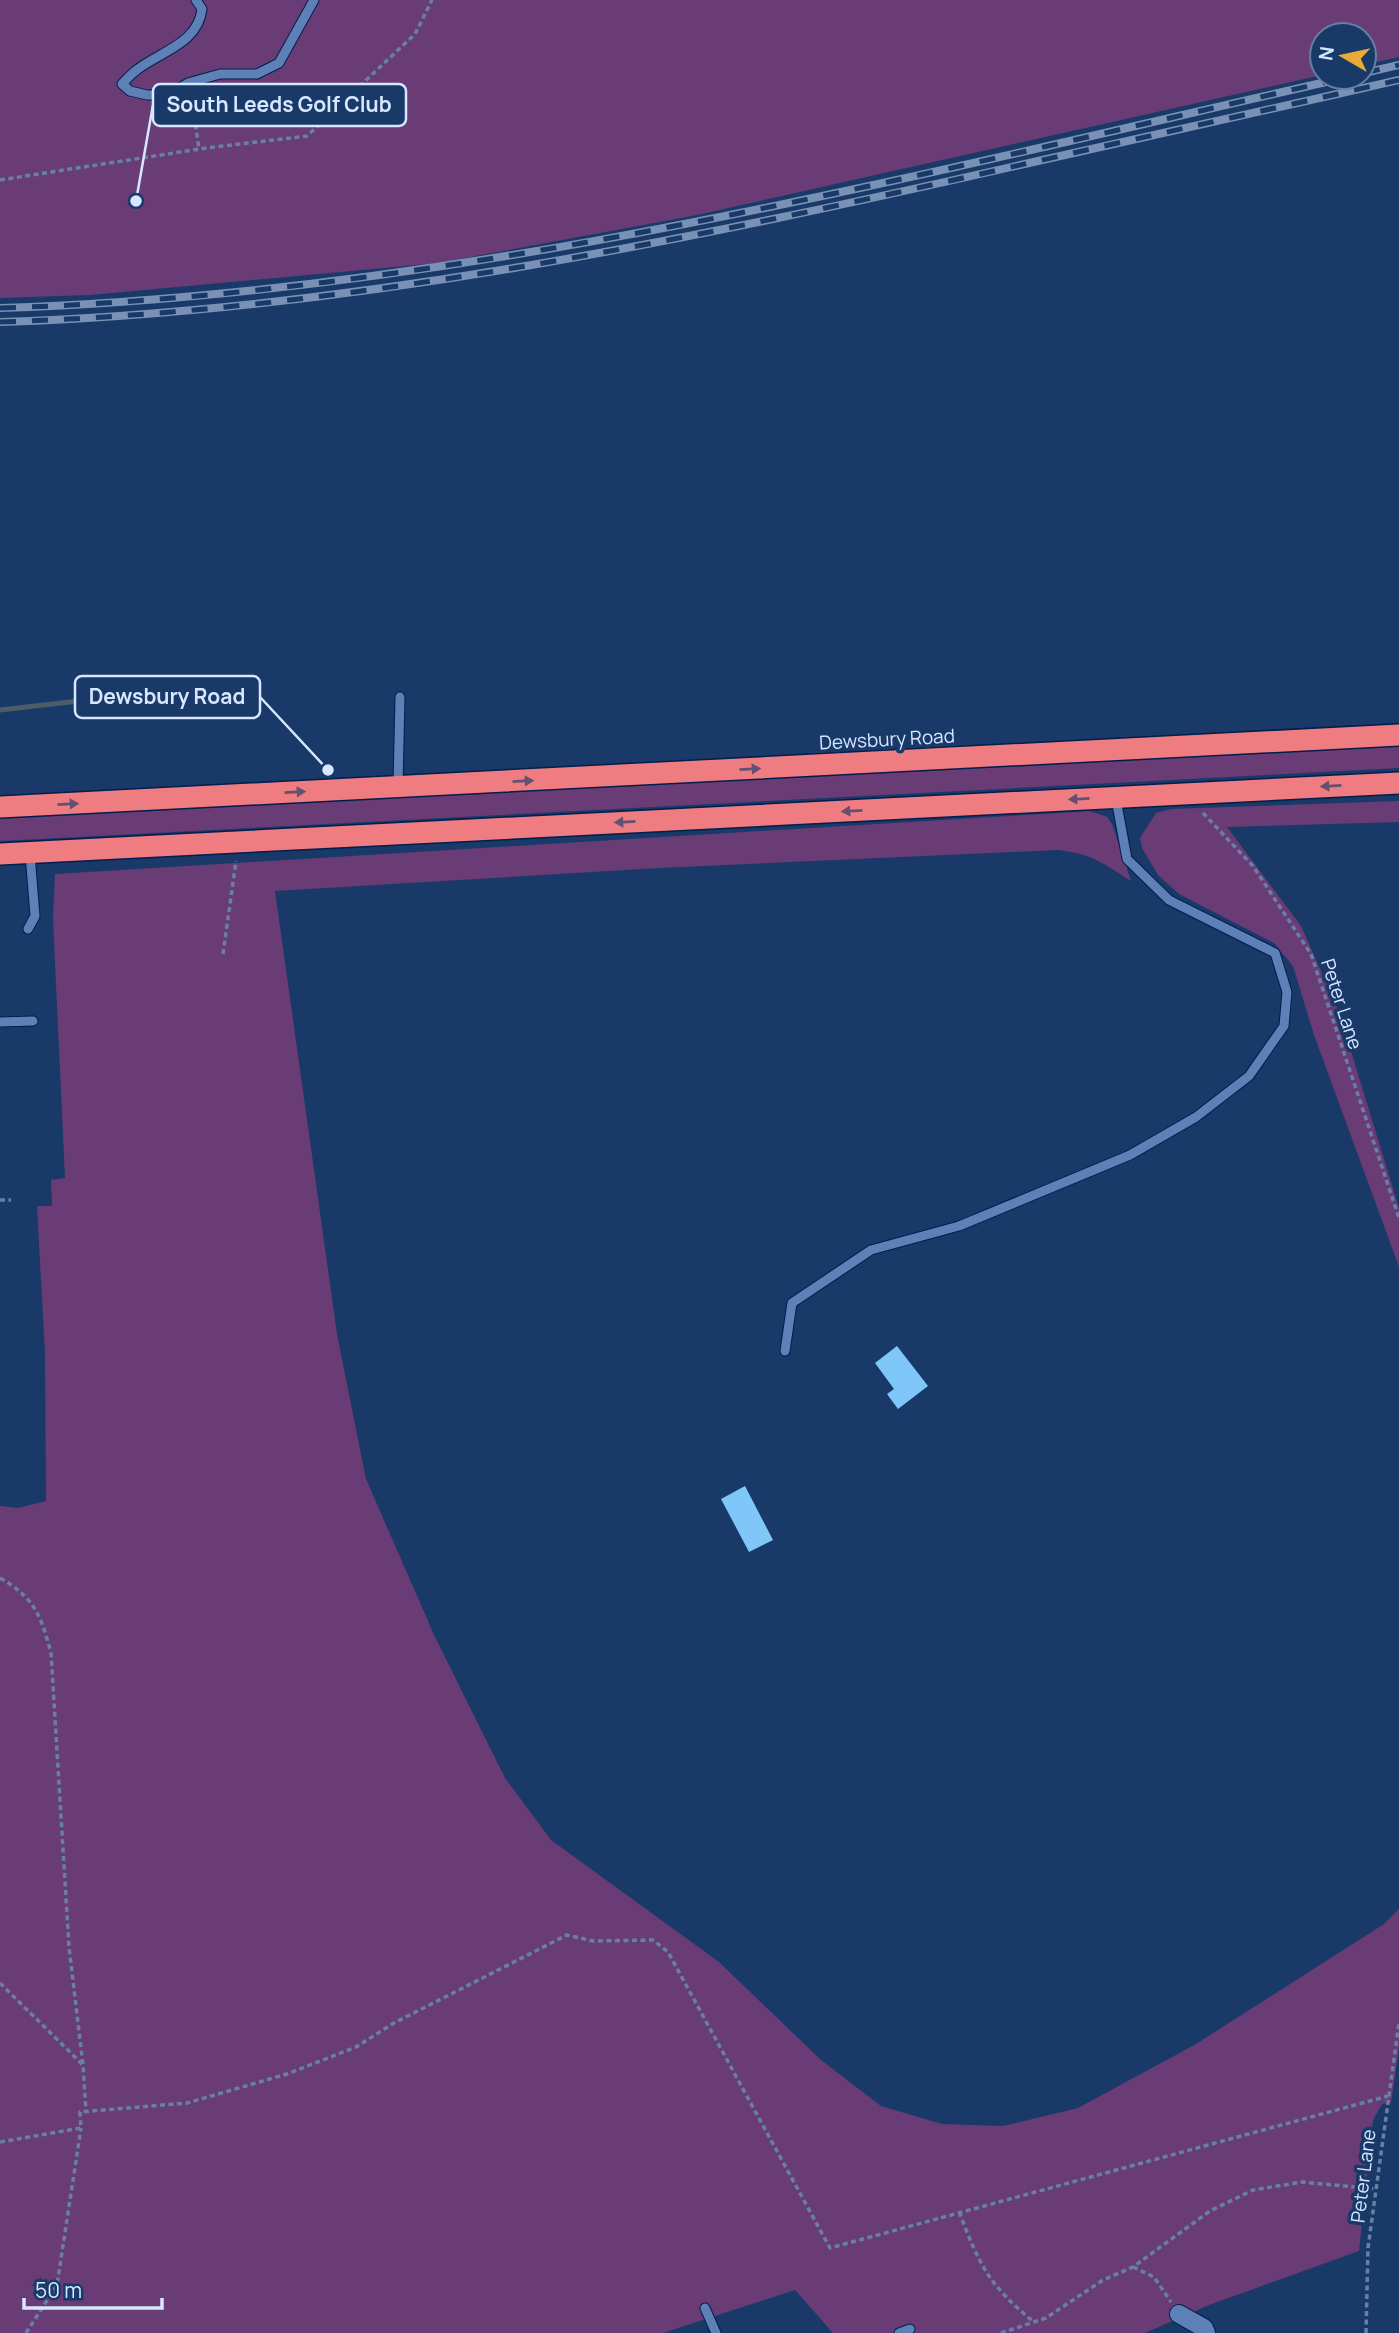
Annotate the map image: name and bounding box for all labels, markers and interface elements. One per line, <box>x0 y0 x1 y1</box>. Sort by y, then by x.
north arrow <box>1308 21 1378 91</box>
text: N <box>1312 45 1340 62</box>
callout: South Leeds Golf Club <box>153 84 406 126</box>
text: South Leeds Golf Club <box>166 90 392 118</box>
callout: Dewsbury Road <box>75 676 260 718</box>
text: Dewsbury Road <box>89 682 245 710</box>
street label: Dewsbury Road <box>819 722 955 756</box>
one-way arrow <box>739 764 761 775</box>
one-way arrow <box>512 776 534 787</box>
one-way arrow <box>1320 781 1342 792</box>
one-way arrow <box>285 787 307 798</box>
one-way arrow <box>1068 794 1090 805</box>
one-way arrow <box>57 798 79 809</box>
one-way arrow <box>841 805 863 816</box>
one-way arrow <box>613 817 635 828</box>
street label: Peter Lane <box>1315 955 1369 1053</box>
street label: Peter Lane <box>1344 2128 1382 2224</box>
scale bar <box>24 2266 163 2310</box>
text: 50 m <box>35 2276 82 2304</box>

